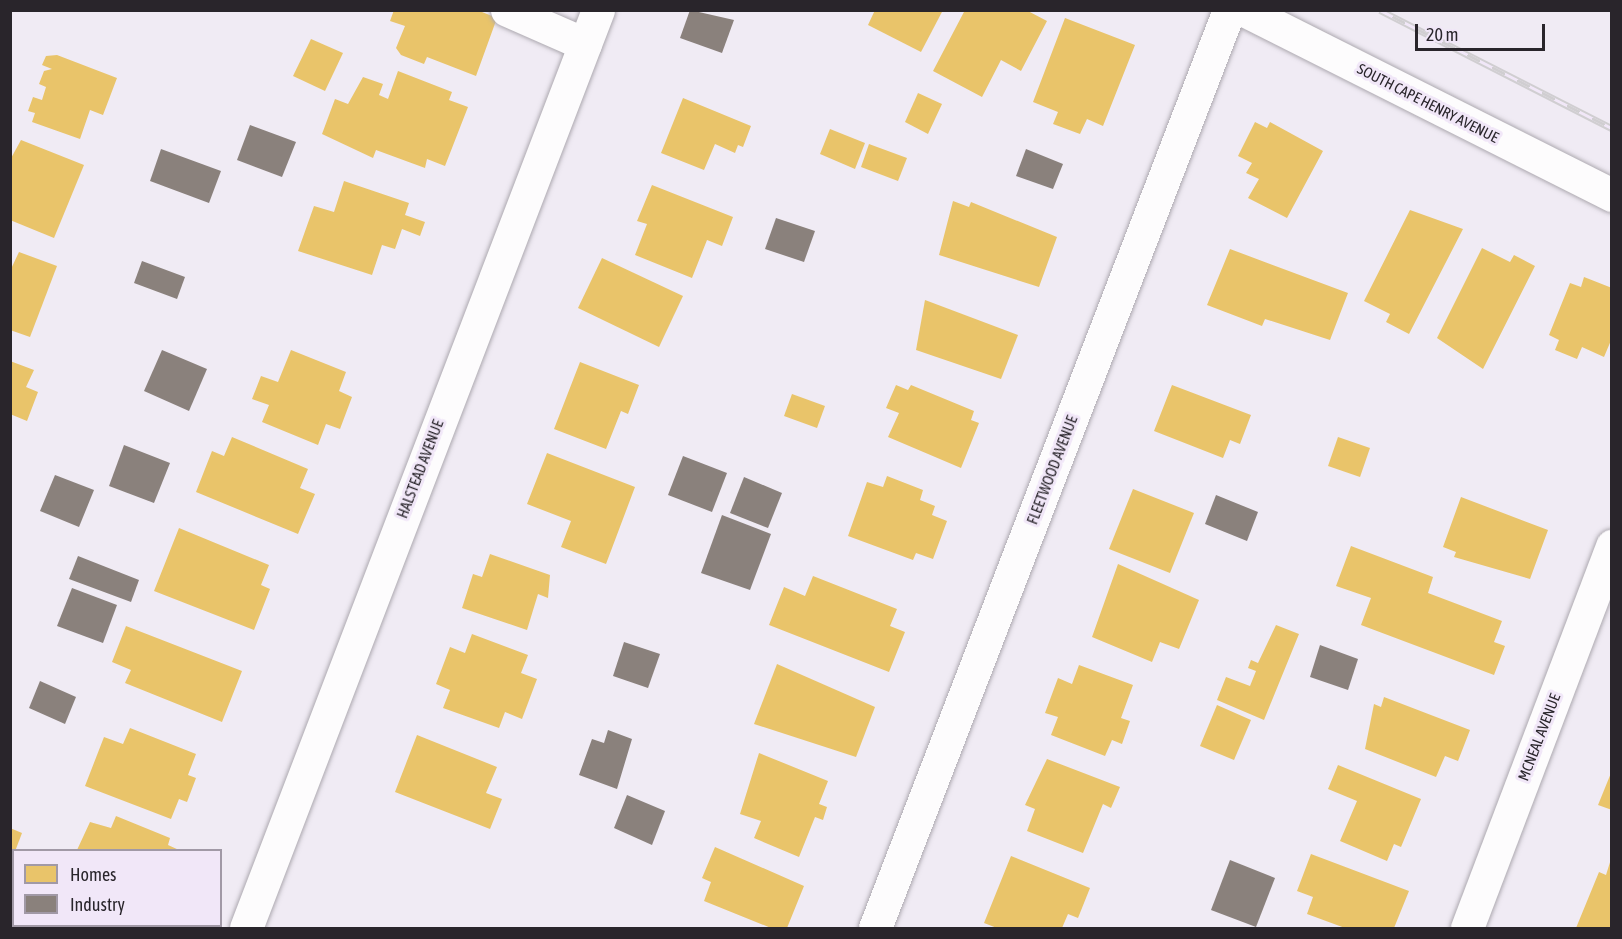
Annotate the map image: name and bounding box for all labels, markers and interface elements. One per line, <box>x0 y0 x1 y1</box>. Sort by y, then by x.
scale bar <box>1418 12 1548 50</box>
text: 20 m <box>1426 24 1458 45</box>
street label: SOUTH CAPE HENRY AVENUE <box>1354 60 1502 146</box>
street label: FLEETWOOD AVENUE <box>1023 413 1081 527</box>
street label: HALSTEAD AVENUE <box>393 417 447 521</box>
street label: MCNEAL AVENUE <box>1514 691 1564 783</box>
legend <box>12 849 222 927</box>
text: Homes <box>70 864 116 885</box>
text: Industry <box>70 894 125 915</box>

